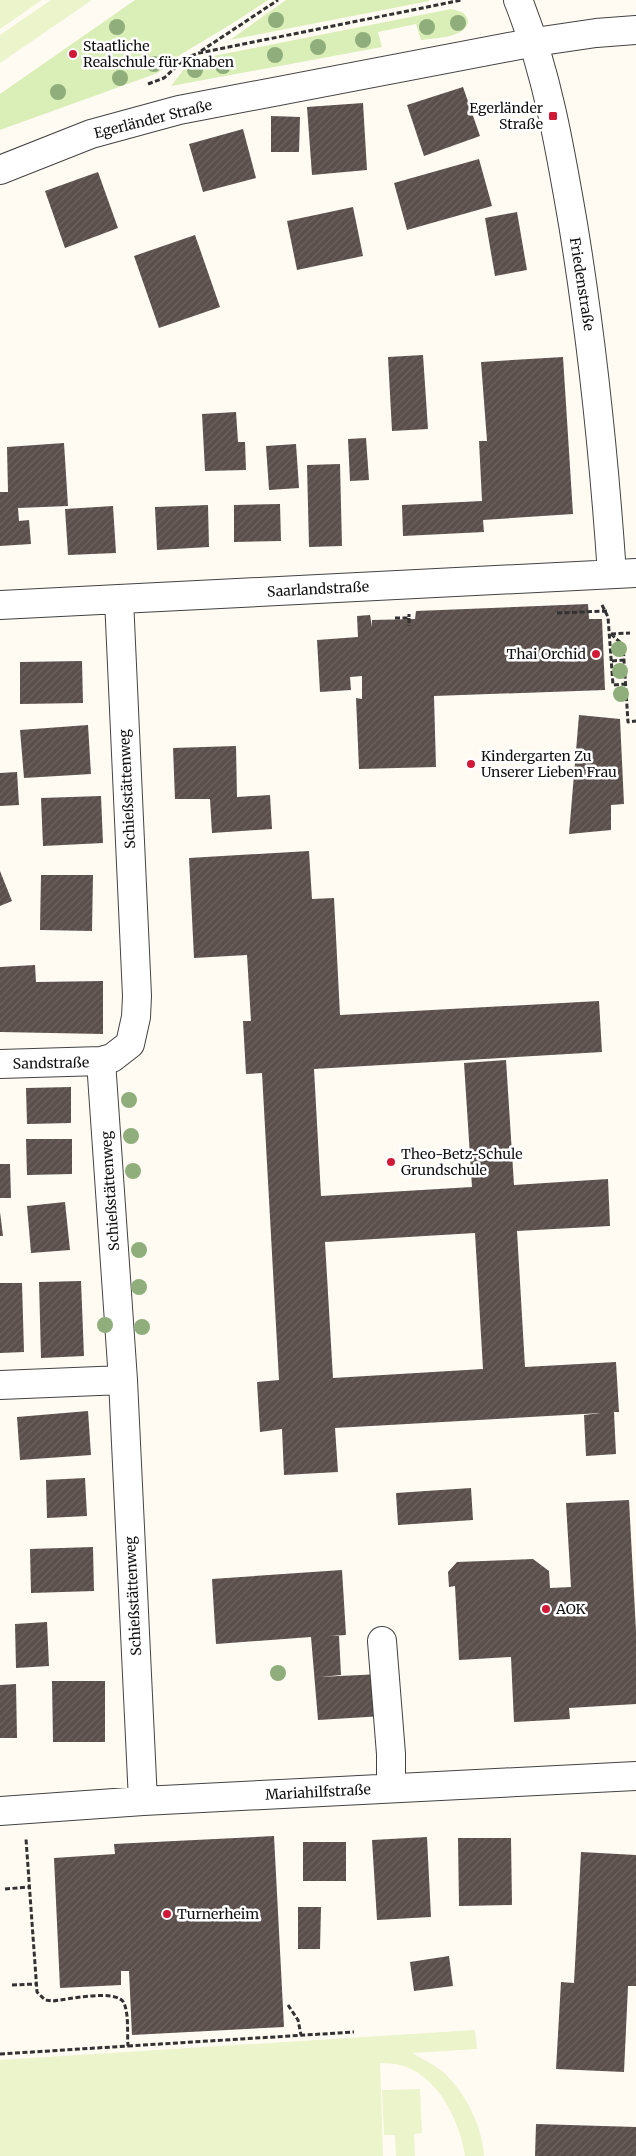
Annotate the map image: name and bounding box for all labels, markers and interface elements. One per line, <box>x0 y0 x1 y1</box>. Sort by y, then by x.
place label: Staatliche Realschule für Knaben <box>83 37 234 71</box>
marker: Staatliche Realschule für Knaben <box>67 48 79 60</box>
street label: Egerländer Straße <box>92 96 214 142</box>
place label: Egerländer Straße <box>469 99 543 133</box>
marker: Egerländer Straße <box>547 110 559 122</box>
street label: Friedenstraße <box>566 236 598 332</box>
street label: Saarlandstraße <box>267 577 369 601</box>
place label: Thai Orchid <box>507 645 587 663</box>
marker: Thai Orchid <box>590 648 602 660</box>
street label: Schießstättenweg <box>115 728 139 849</box>
place label: Kindergarten Zu Unserer Lieben Frau <box>481 747 617 781</box>
marker: Kindergarten Zu Unserer Lieben Frau <box>465 758 477 770</box>
street label: Sandstraße <box>13 1053 89 1073</box>
street label: Schießstättenweg <box>97 1130 123 1251</box>
place label: Theo-Betz-Schule Grundschule <box>401 1145 523 1179</box>
marker: Theo-Betz-Schule Grundschule <box>385 1156 397 1168</box>
street label: Schießstättenweg <box>121 1535 145 1656</box>
place label: AOK <box>555 1600 587 1618</box>
marker: AOK <box>540 1603 552 1615</box>
street label: Mariahilfstraße <box>265 1780 371 1804</box>
place label: Turnerheim <box>177 1905 259 1923</box>
marker: Turnerheim <box>161 1908 173 1920</box>

